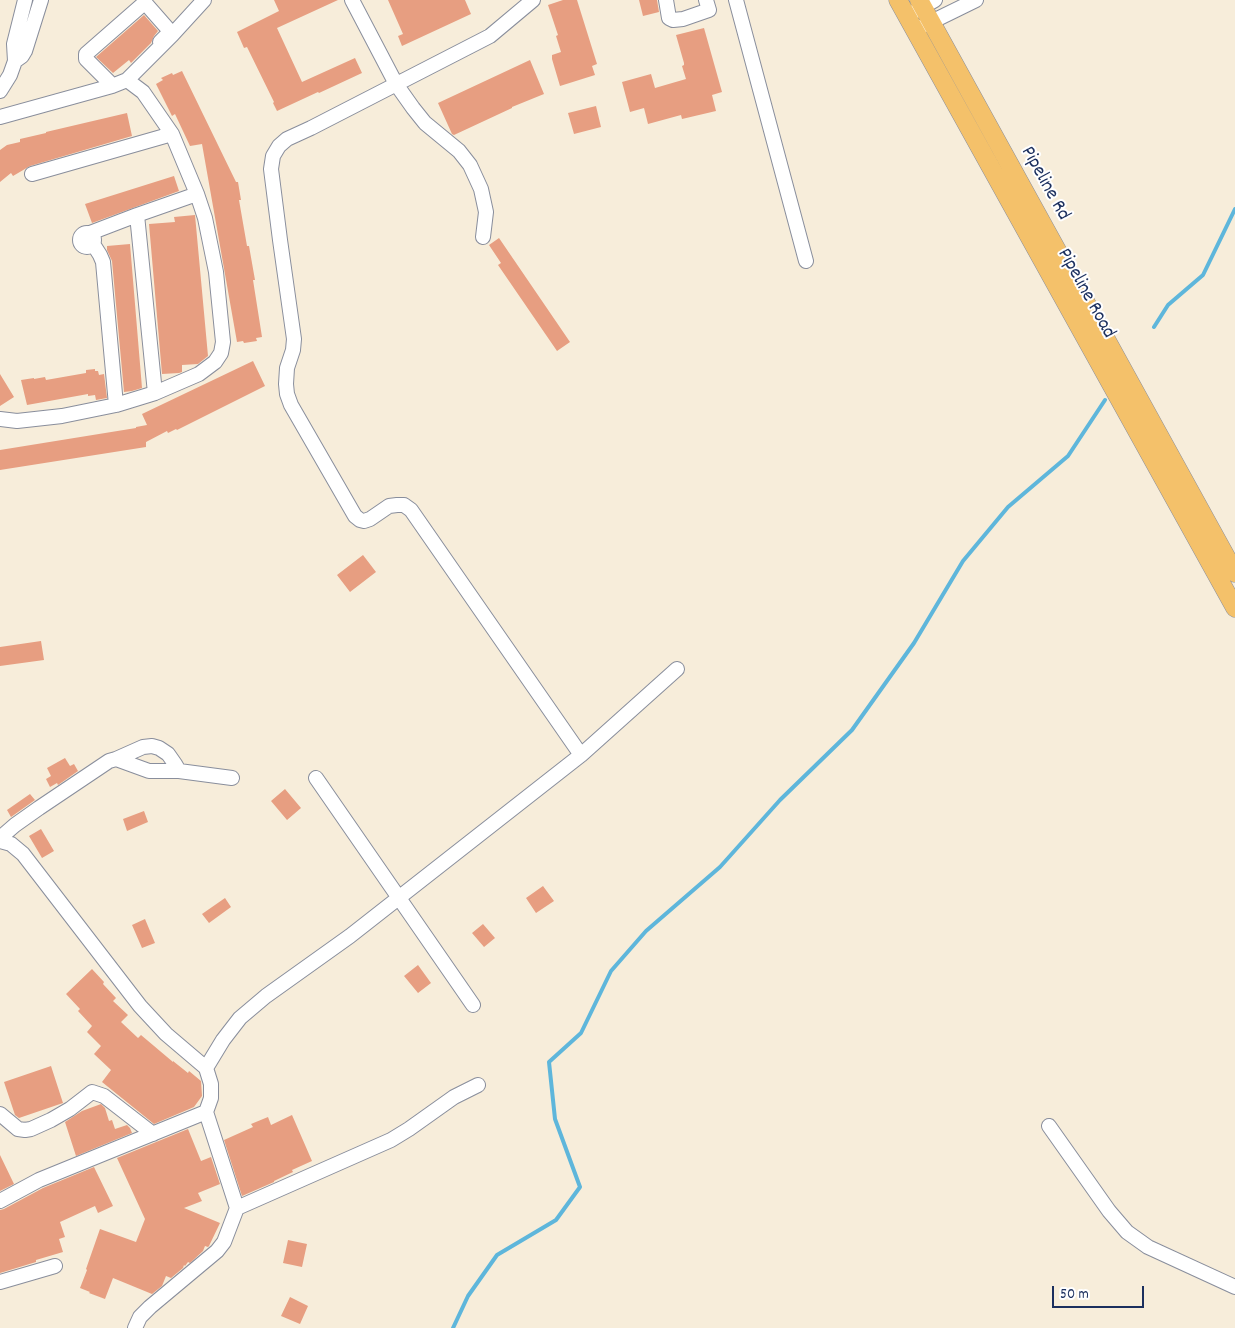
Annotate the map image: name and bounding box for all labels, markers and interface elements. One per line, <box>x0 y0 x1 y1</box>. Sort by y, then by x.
street label: Pipeline Rd <box>1014 143 1074 225</box>
street label: Pipeline Road <box>1050 245 1120 343</box>
scale bar <box>1055 1276 1148 1308</box>
text: 50 m <box>1060 1284 1089 1306</box>

